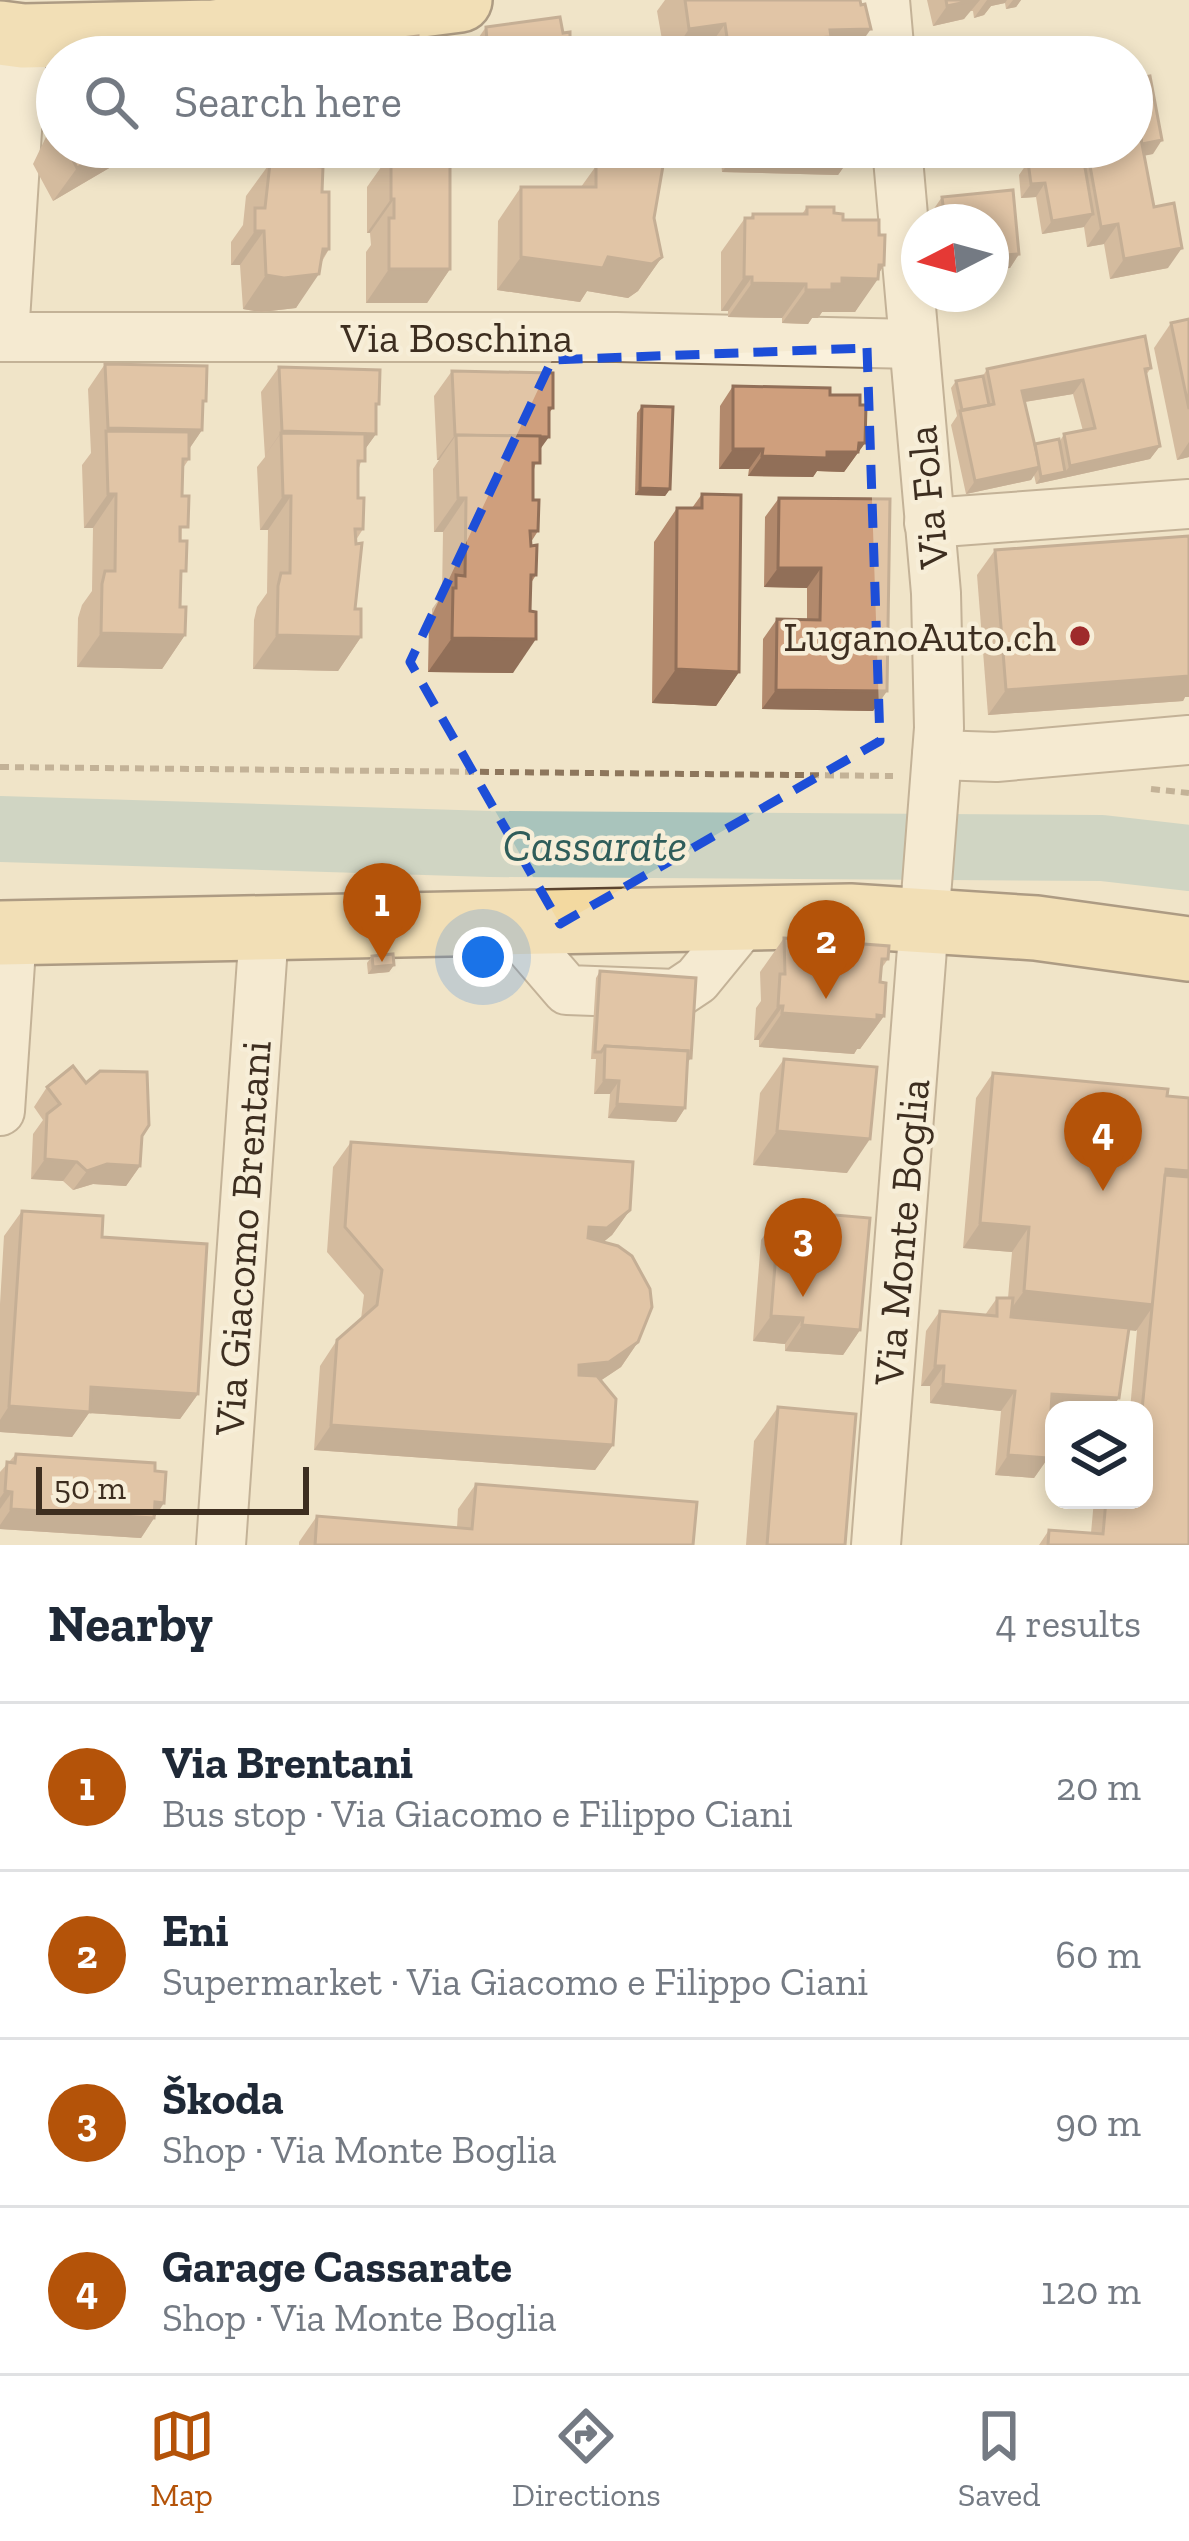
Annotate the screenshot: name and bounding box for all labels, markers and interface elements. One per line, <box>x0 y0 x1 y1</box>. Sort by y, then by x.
search box <box>36 36 1153 168</box>
icon: search <box>78 69 144 135</box>
text: Search here <box>174 75 402 129</box>
north arrow <box>901 204 1009 312</box>
street label: Via Boschina <box>340 312 573 363</box>
street label: Via Fola <box>896 423 959 572</box>
place label: LuganoAuto.ch <box>783 611 1056 662</box>
marker: LuganoAuto.ch <box>1067 623 1093 649</box>
water label: Cassarate <box>503 819 687 873</box>
pin: 1 <box>343 863 421 962</box>
pin: 2 <box>787 900 865 999</box>
your location <box>453 927 513 987</box>
street label: Via Giacomo Brentani <box>203 1039 282 1438</box>
street label: Via Monte Boglia <box>863 1077 940 1389</box>
pin: 4 <box>1064 1092 1142 1191</box>
pin: 3 <box>764 1198 842 1297</box>
map controls <box>1045 1401 1153 1509</box>
button: layers <box>1045 1401 1153 1509</box>
scale bar <box>36 1461 309 1514</box>
text: 50 m <box>54 1468 126 1507</box>
text: Nearby <box>48 1593 213 1654</box>
text: 4 results <box>996 1600 1141 1647</box>
text: Via Brentani <box>162 1736 413 1790</box>
text: 1 <box>79 1763 95 1810</box>
text: 20 m <box>1056 1763 1141 1810</box>
text: Bus stop · Via Giacomo e Filippo Ciani <box>162 1790 793 1837</box>
text: Eni <box>162 1904 229 1958</box>
text: 2 <box>77 1931 97 1978</box>
text: 60 m <box>1055 1931 1141 1978</box>
text: Supermarket · Via Giacomo e Filippo Ciani <box>162 1958 868 2005</box>
text: Škoda <box>162 2072 284 2126</box>
text: 3 <box>77 2099 97 2146</box>
text: 90 m <box>1055 2099 1141 2146</box>
text: Shop · Via Monte Boglia <box>162 2126 557 2173</box>
text: Garage Cassarate <box>162 2240 512 2294</box>
text: 4 <box>76 2267 98 2314</box>
text: 120 m <box>1041 2267 1141 2314</box>
text: Shop · Via Monte Boglia <box>162 2294 557 2341</box>
tab: Map <box>149 2403 215 2514</box>
tab: Directions <box>512 2403 661 2514</box>
tab: Saved <box>958 2403 1040 2514</box>

